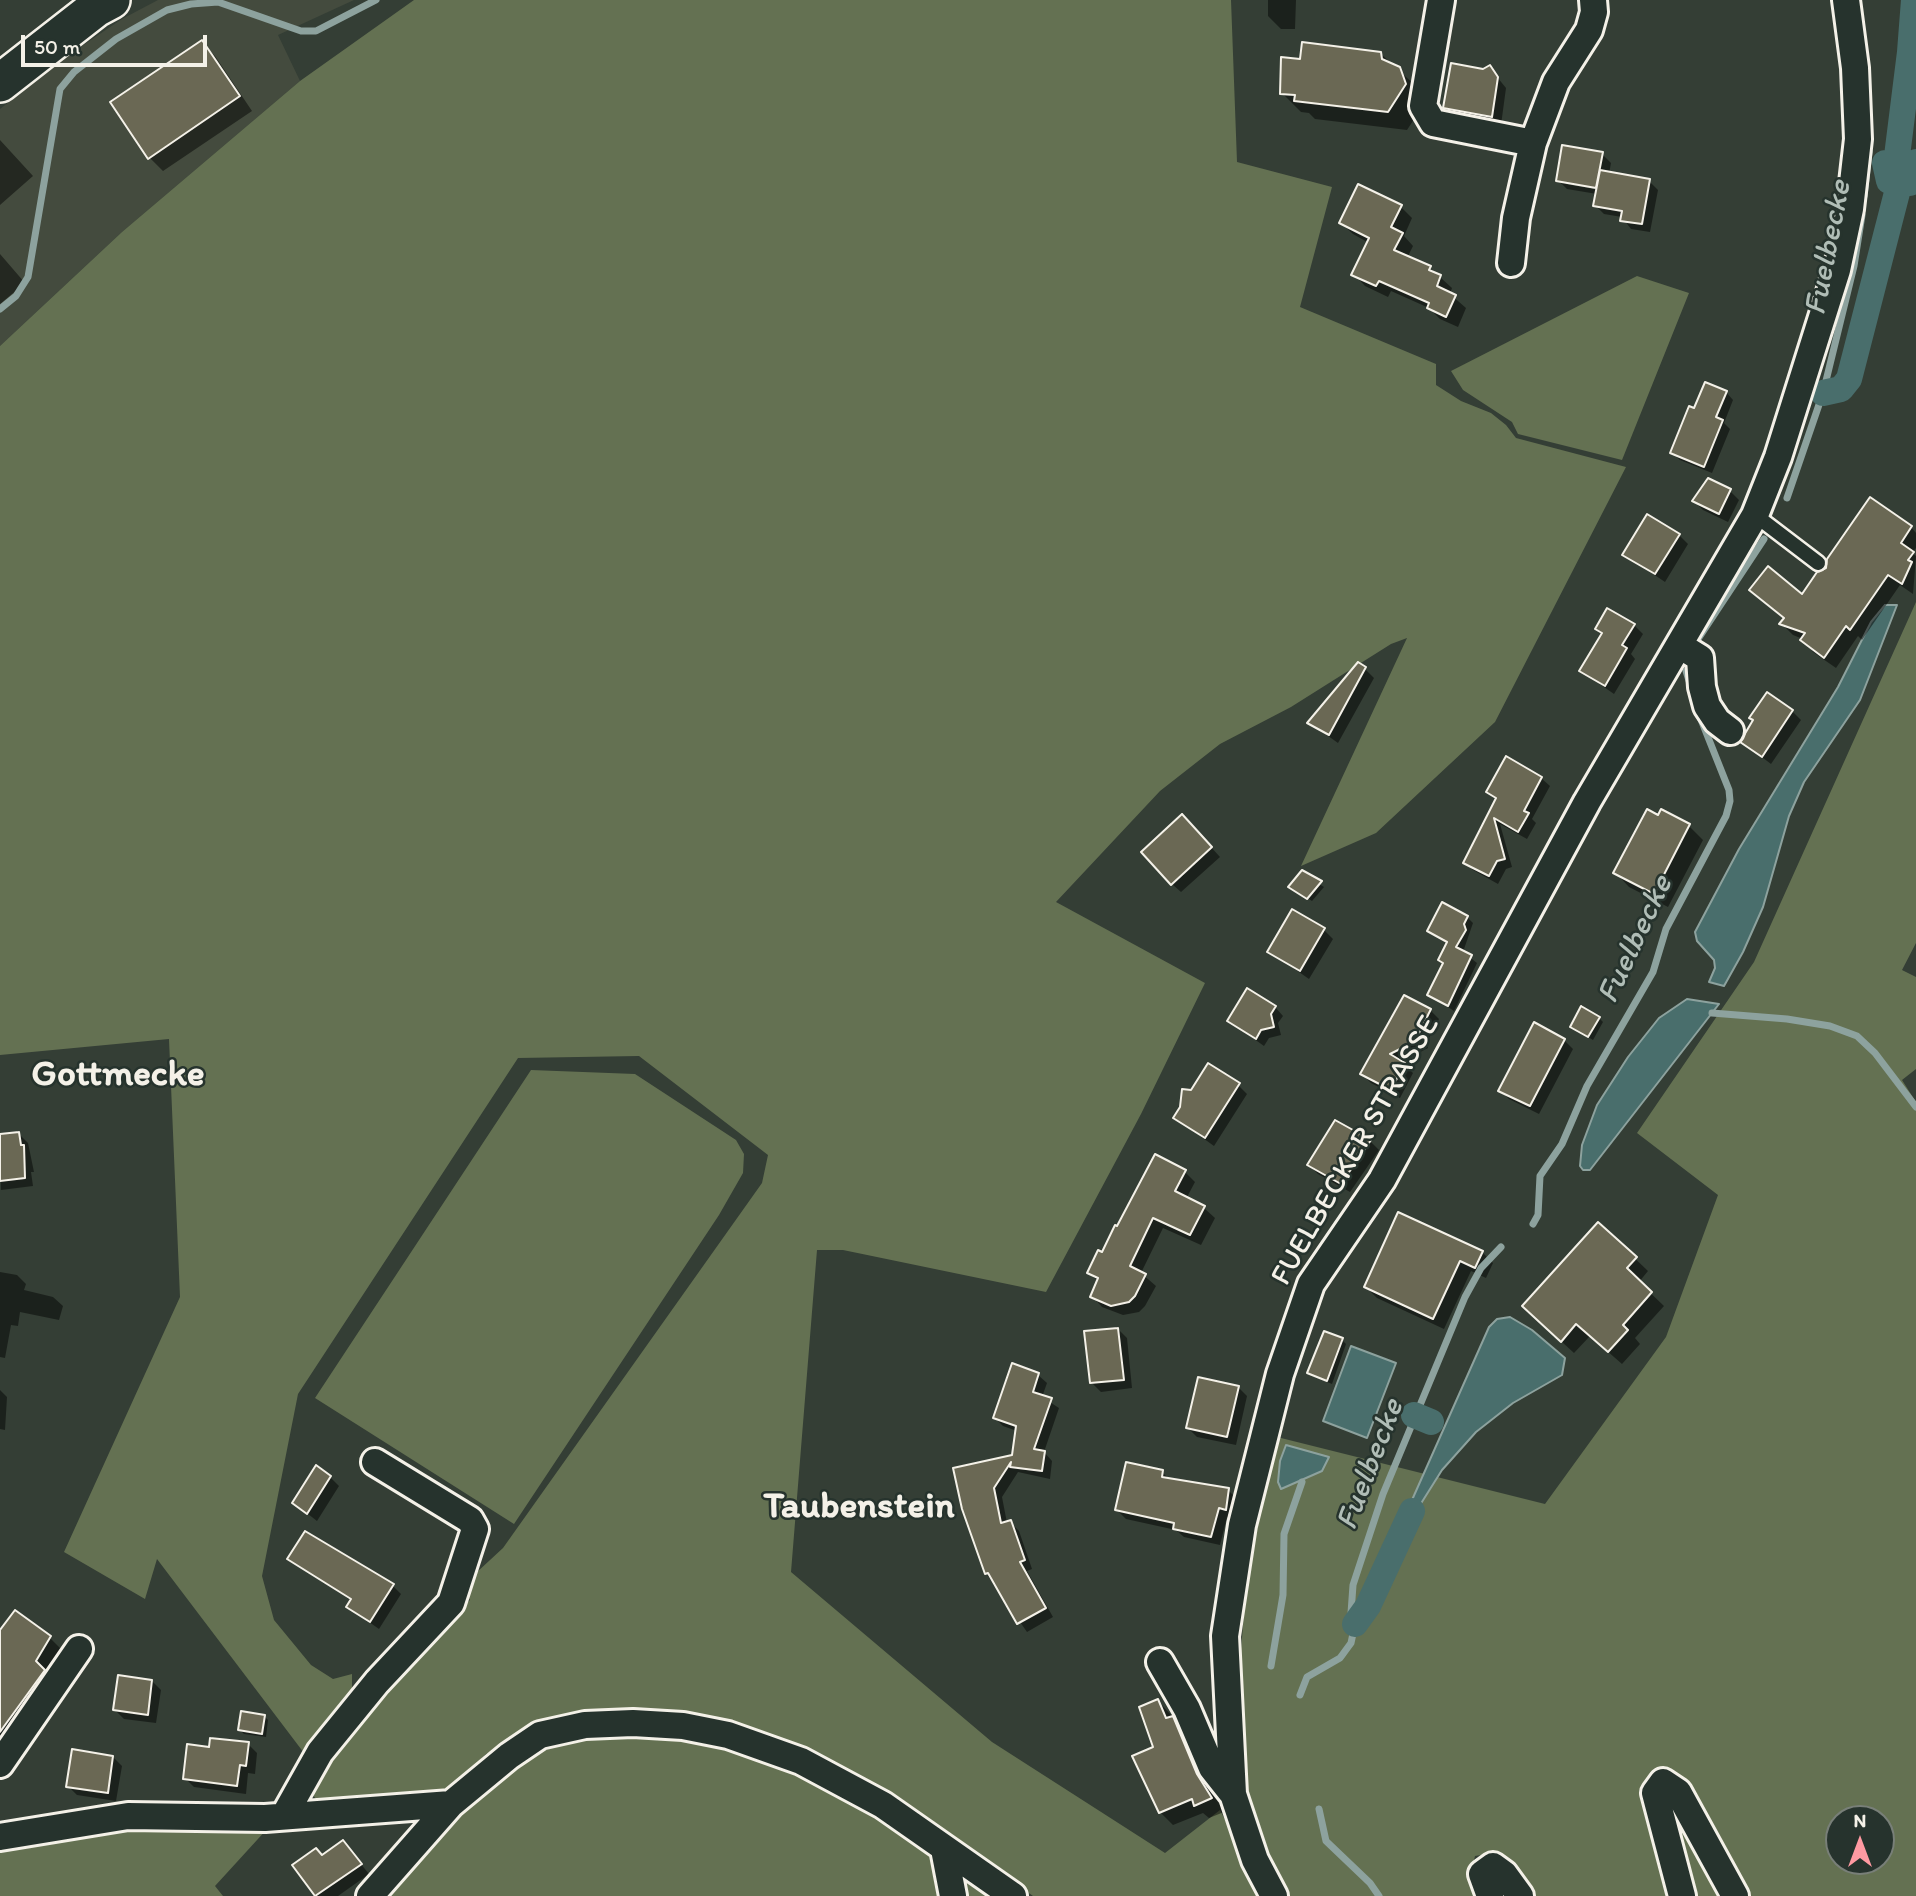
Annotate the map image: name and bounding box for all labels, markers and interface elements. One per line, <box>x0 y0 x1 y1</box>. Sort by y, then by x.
scale bar <box>24 21 210 65</box>
text: 50 m <box>34 34 80 59</box>
water label: Fuelbecke <box>1797 177 1861 319</box>
water label: Fuelbecke <box>1590 870 1682 1010</box>
street label: FUELBECKER STRASSE <box>1264 1010 1448 1292</box>
district label: Gottmecke <box>31 1054 205 1098</box>
water label: Fuelbecke <box>1329 1394 1413 1536</box>
district label: Taubenstein <box>764 1486 954 1530</box>
north arrow <box>1825 1805 1895 1875</box>
text: N <box>1854 1809 1866 1832</box>

